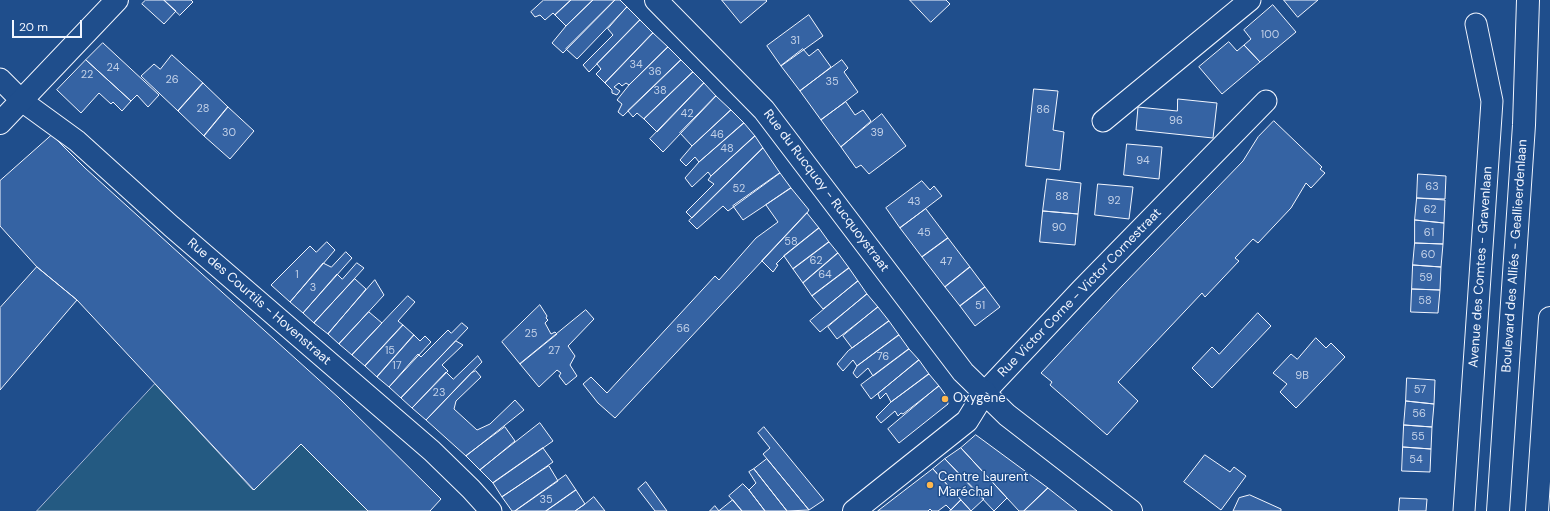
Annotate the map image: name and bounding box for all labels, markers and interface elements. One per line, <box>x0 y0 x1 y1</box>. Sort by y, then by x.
scale bar <box>14 12 84 38</box>
text: 20 m <box>19 19 48 35</box>
house number: 100 <box>1261 28 1279 42</box>
house number: 31 <box>790 34 800 48</box>
house number: 34 <box>629 58 643 72</box>
house number: 24 <box>107 61 119 75</box>
house number: 36 <box>648 65 662 79</box>
house number: 22 <box>81 68 93 82</box>
house number: 26 <box>165 73 179 87</box>
house number: 35 <box>825 75 839 89</box>
house number: 38 <box>653 84 667 98</box>
house number: 28 <box>197 102 209 116</box>
house number: 86 <box>1036 103 1050 117</box>
house number: 42 <box>680 107 694 121</box>
street label: Rue du Rucquoy - Rucquoystraat <box>760 107 892 275</box>
house number: 96 <box>1169 114 1183 128</box>
house number: 30 <box>222 126 236 140</box>
house number: 39 <box>870 126 884 140</box>
house number: 46 <box>710 128 724 142</box>
street label: Boulevard des Alliés - Geallieerdenlaan <box>1499 139 1531 373</box>
house number: 48 <box>720 142 734 156</box>
house number: 94 <box>1136 154 1150 168</box>
street label: Avenue des Comtes - Gravenlaan <box>1466 166 1496 368</box>
house number: 63 <box>1425 180 1439 194</box>
house number: 52 <box>733 182 745 196</box>
house number: 88 <box>1055 190 1069 204</box>
house number: 92 <box>1107 194 1121 208</box>
house number: 43 <box>907 195 921 209</box>
house number: 62 <box>1424 203 1436 217</box>
street label: Rue Victor Corne - Victor Cornestraat <box>995 205 1165 381</box>
house number: 90 <box>1052 221 1066 235</box>
house number: 45 <box>917 226 931 240</box>
house number: 61 <box>1424 226 1434 240</box>
street label: Rue des Courtils - Hovenstraat <box>184 235 334 369</box>
house number: 58 <box>784 235 798 249</box>
house number: 60 <box>1421 248 1435 262</box>
house number: 62 <box>810 254 822 268</box>
house number: 47 <box>940 255 952 269</box>
house number: 1 <box>295 268 299 282</box>
house number: 64 <box>818 268 832 282</box>
house number: 59 <box>1419 271 1433 285</box>
house number: 3 <box>310 281 316 295</box>
house number: 58 <box>1418 294 1432 308</box>
house number: 51 <box>975 299 985 313</box>
house number: 56 <box>676 322 690 336</box>
house number: 25 <box>524 327 538 341</box>
house number: 15 <box>385 344 395 358</box>
house number: 27 <box>548 344 560 358</box>
house number: 76 <box>877 350 889 364</box>
house number: 17 <box>392 359 402 373</box>
house number: 9B <box>1295 369 1309 383</box>
house number: 57 <box>1414 383 1426 397</box>
house number: 23 <box>433 386 445 400</box>
place label: Oxygène <box>953 391 1006 407</box>
marker: Oxygène <box>940 394 950 404</box>
house number: 56 <box>1412 407 1426 421</box>
house number: 55 <box>1411 430 1425 444</box>
house number: 54 <box>1409 453 1423 467</box>
place label: Centre Laurent Maréchal <box>938 470 1029 501</box>
marker: Centre Laurent Maréchal <box>925 480 935 490</box>
house number: 35 <box>539 493 553 507</box>

